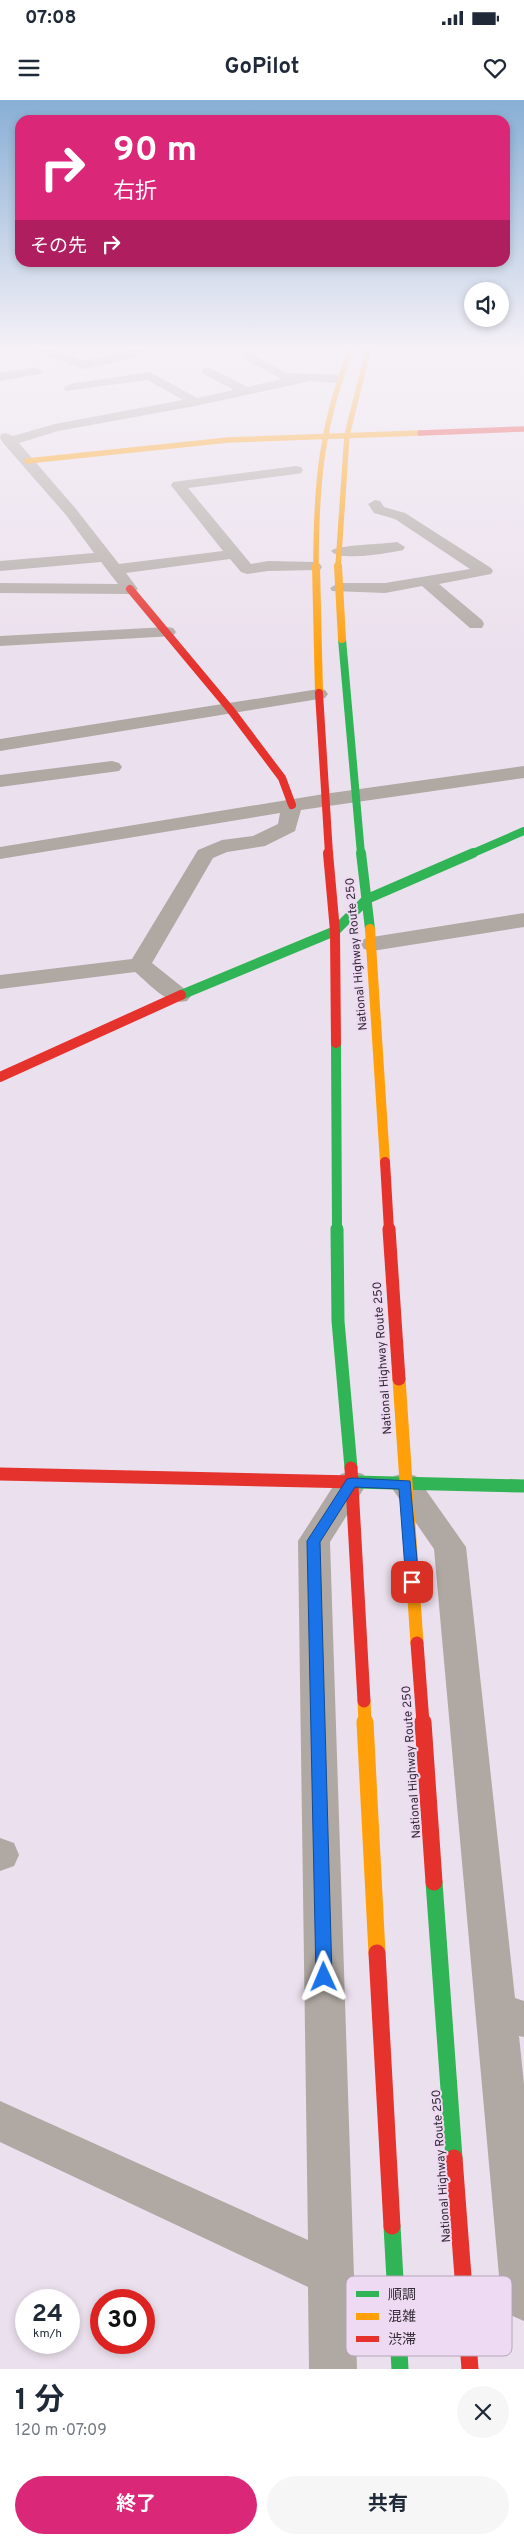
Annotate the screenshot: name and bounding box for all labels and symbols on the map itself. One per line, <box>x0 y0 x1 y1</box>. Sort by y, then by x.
street label: National Highway Route 250 <box>342 877 372 1031</box>
street label: National Highway Route 250 <box>370 1281 396 1435</box>
pin <box>391 1561 433 1603</box>
street label: National Highway Route 250 <box>399 1685 425 1839</box>
position arrow <box>297 1950 349 2002</box>
street label: National Highway Route 250 <box>429 2089 455 2243</box>
legend <box>346 2276 512 2356</box>
text: 順調 <box>388 2287 416 2304</box>
speed limit sign: 30 <box>90 2289 155 2354</box>
text: 混雑 <box>388 2308 416 2326</box>
text: 渋滞 <box>388 2332 416 2349</box>

